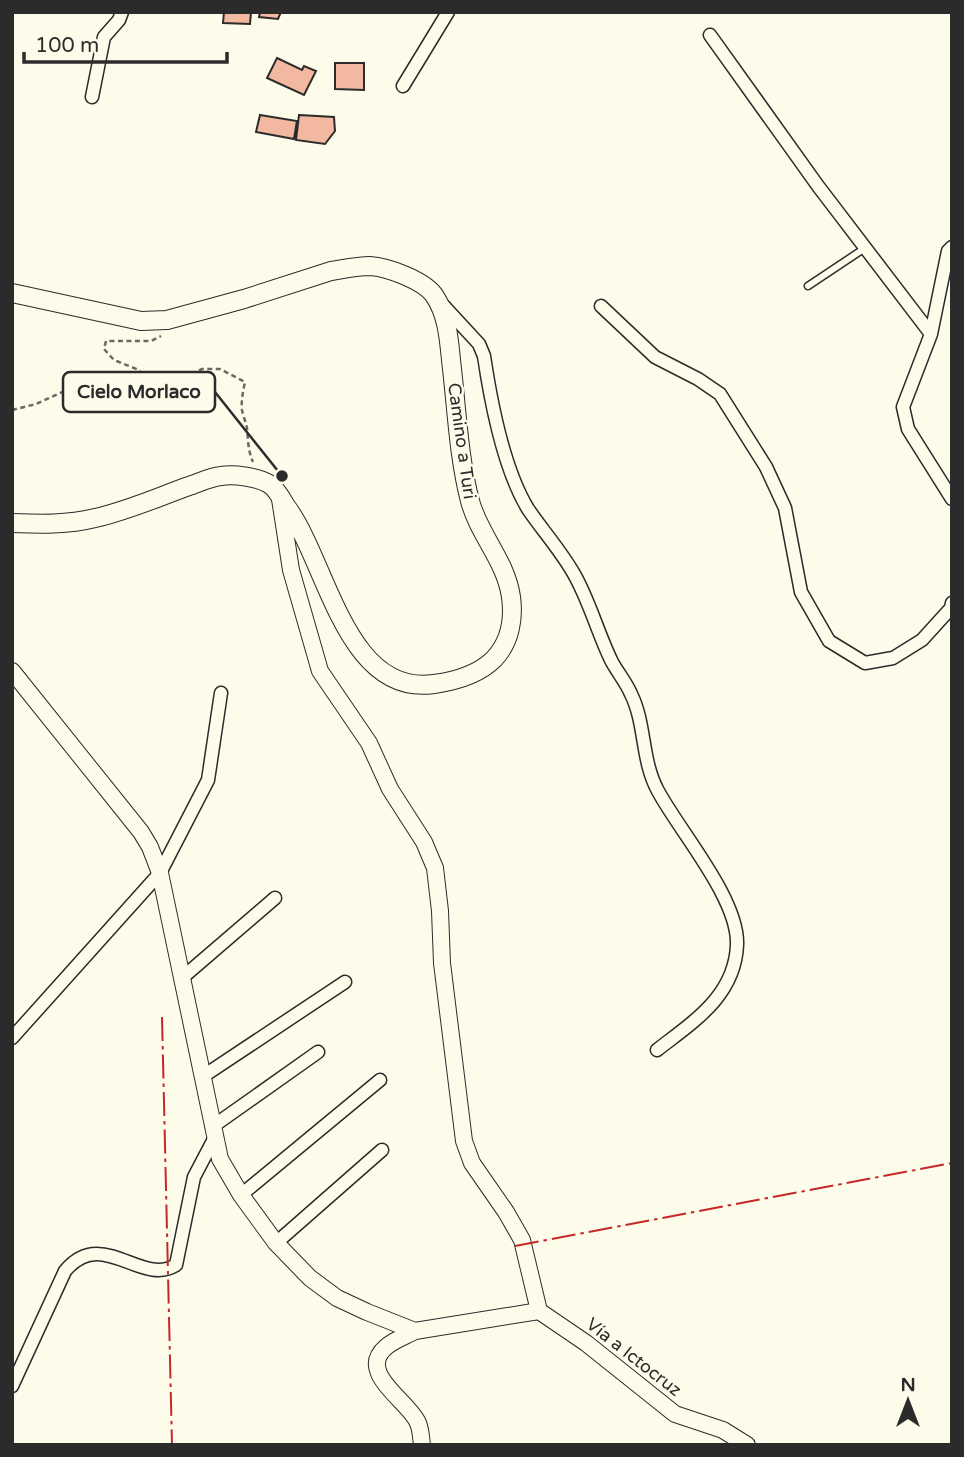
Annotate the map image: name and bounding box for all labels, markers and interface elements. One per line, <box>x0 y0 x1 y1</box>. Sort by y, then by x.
scale bar <box>24 21 228 65</box>
text: 100 m <box>35 33 99 58</box>
callout: Cielo Morlaco <box>63 372 215 412</box>
text: Cielo Morlaco <box>77 381 201 403</box>
street label: Camino a Turi <box>443 381 481 501</box>
street label: Vía a Ictocruz <box>582 1313 686 1401</box>
north arrow <box>873 1366 943 1436</box>
text: N <box>900 1374 916 1396</box>

